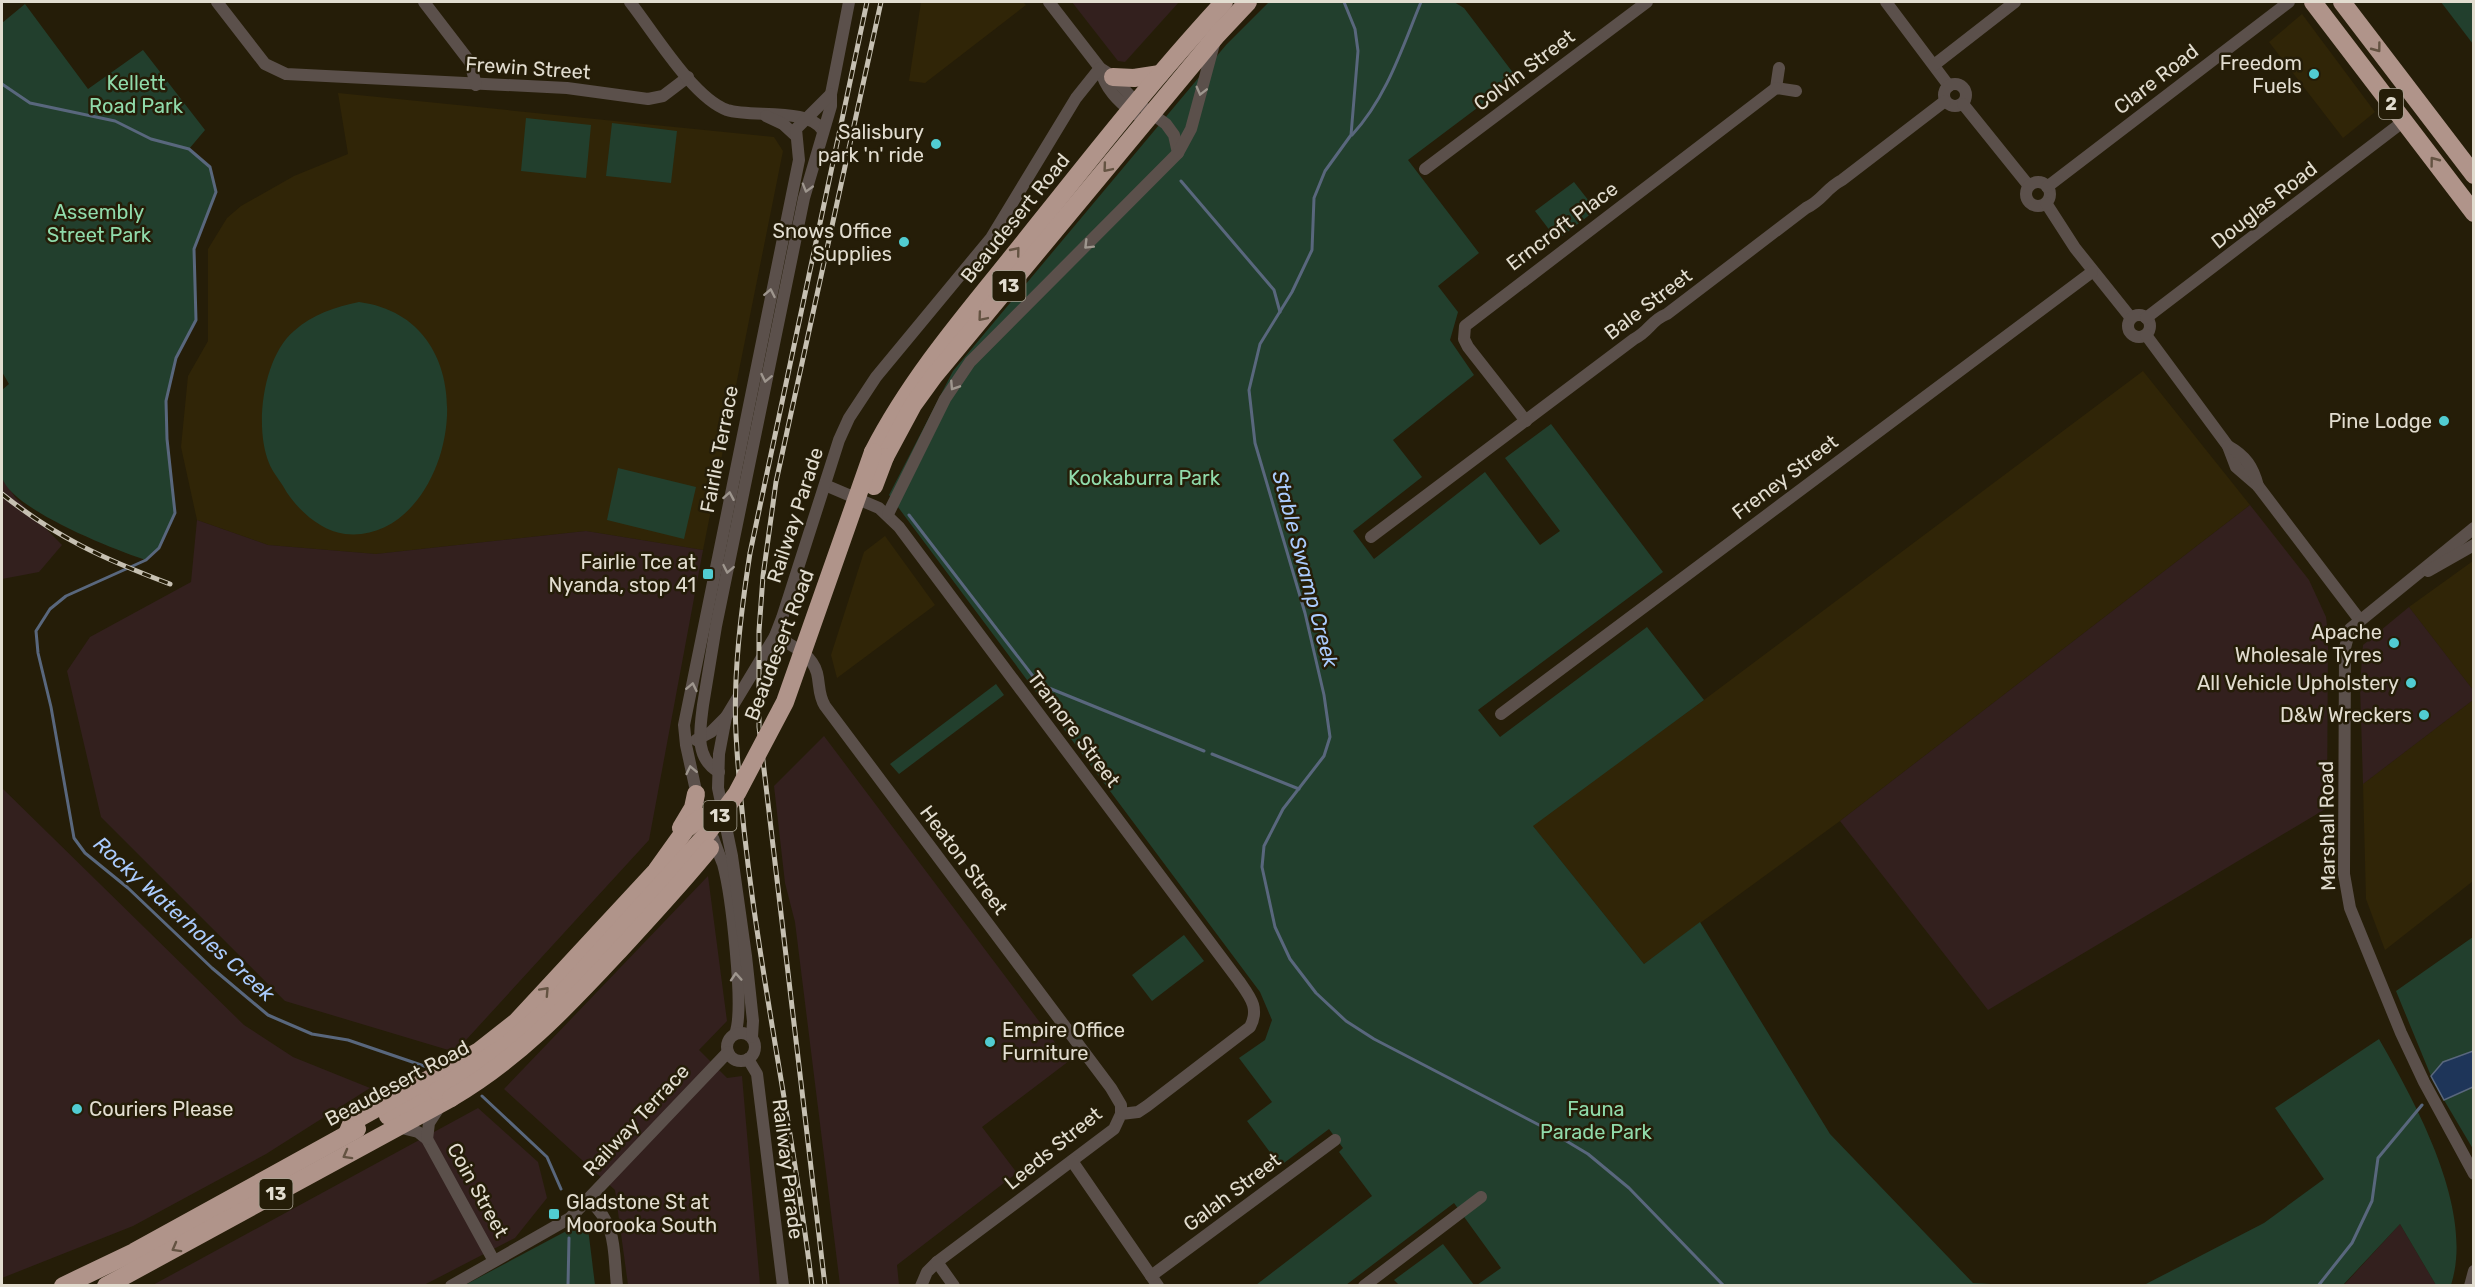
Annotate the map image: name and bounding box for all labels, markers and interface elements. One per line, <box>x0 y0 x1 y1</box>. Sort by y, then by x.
street label: Colvin Street <box>1469 24 1579 116</box>
street label: Clare Road <box>2109 39 2203 119</box>
one-way arrow <box>2370 41 2381 52</box>
place label: Freedom Fuels <box>2220 51 2302 98</box>
street label: Frewin Street <box>465 52 592 84</box>
marker: Freedom Fuels <box>2307 67 2321 81</box>
park label: Kellett Road Park <box>89 71 184 118</box>
one-way arrow <box>1196 86 1209 96</box>
road number: 2 <box>2379 89 2403 119</box>
place label: Salisbury park 'n' ride <box>818 120 924 167</box>
marker: Salisbury park 'n' ride <box>929 137 943 151</box>
street label: Beaudesert Road <box>955 148 1075 288</box>
street label: Douglas Road <box>2206 156 2322 254</box>
one-way arrow <box>2431 157 2442 168</box>
one-way arrow <box>1103 161 1114 172</box>
street label: Erncroft Place <box>1502 176 1622 276</box>
one-way arrow <box>802 182 814 192</box>
park label: Assembly Street Park <box>47 200 152 247</box>
place label: Snows Office Supplies <box>772 219 892 266</box>
marker: Snows Office Supplies <box>897 235 911 249</box>
one-way arrow <box>1085 238 1096 249</box>
one-way arrow <box>1009 247 1020 258</box>
street label: Bale Street <box>1600 263 1697 345</box>
road number: 13 <box>992 271 1026 301</box>
one-way arrow <box>763 289 776 299</box>
one-way arrow <box>979 310 990 321</box>
one-way arrow <box>760 373 773 383</box>
one-way arrow <box>950 379 961 390</box>
street label: Fairlie Terrace <box>695 383 743 515</box>
place label: Pine Lodge <box>2329 409 2432 433</box>
marker: Pine Lodge <box>2437 414 2451 428</box>
street label: Freney Street <box>1727 429 1843 525</box>
street label: Railway Parade <box>762 444 828 586</box>
park label: Kookaburra Park <box>1068 466 1221 490</box>
water label: Stable Swamp Creek <box>1267 468 1344 671</box>
one-way arrow <box>723 491 735 500</box>
place label: Fairlie Tce at Nyanda, stop 41 <box>549 550 696 597</box>
one-way arrow <box>722 564 735 574</box>
street label: Beaudesert Road <box>739 566 819 724</box>
marker: Fairlie Tce at Nyanda, stop 41 <box>701 567 715 581</box>
place label: Apache Wholesale Tyres <box>2235 620 2382 667</box>
marker: Apache Wholesale Tyres <box>2387 636 2401 650</box>
street label: Tramore Street <box>1023 666 1126 792</box>
place label: All Vehicle Upholstery <box>2197 671 2399 695</box>
marker: All Vehicle Upholstery <box>2404 676 2418 690</box>
one-way arrow <box>685 683 698 693</box>
place label: D&W Wreckers <box>2280 703 2412 727</box>
marker: D&W Wreckers <box>2417 708 2431 722</box>
street label: Marshall Road <box>2314 761 2340 891</box>
one-way arrow <box>685 765 698 775</box>
road number: 13 <box>704 801 736 831</box>
street label: Heaton Street <box>915 801 1013 919</box>
water label: Rocky Waterholes Creek <box>89 831 281 1007</box>
one-way arrow <box>730 972 743 981</box>
one-way arrow <box>537 988 548 999</box>
place label: Empire Office Furniture <box>1002 1018 1125 1065</box>
street label: Beaudesert Road <box>321 1035 473 1131</box>
marker: Empire Office Furniture <box>983 1035 997 1049</box>
street label: Railway Terrace <box>578 1059 694 1181</box>
place label: Couriers Please <box>89 1097 234 1121</box>
park label: Fauna Parade Park <box>1540 1097 1653 1144</box>
street label: Railway Parade <box>767 1098 809 1240</box>
street label: Leeds Street <box>999 1101 1107 1195</box>
marker: Couriers Please <box>70 1102 84 1116</box>
street label: Coin Street <box>442 1138 514 1242</box>
one-way arrow <box>343 1148 353 1159</box>
street label: Galah Street <box>1179 1148 1285 1236</box>
road number: 13 <box>260 1179 292 1209</box>
place label: Gladstone St at Moorooka South <box>566 1190 717 1237</box>
marker: Gladstone St at Moorooka South <box>547 1207 561 1221</box>
one-way arrow <box>171 1241 182 1252</box>

